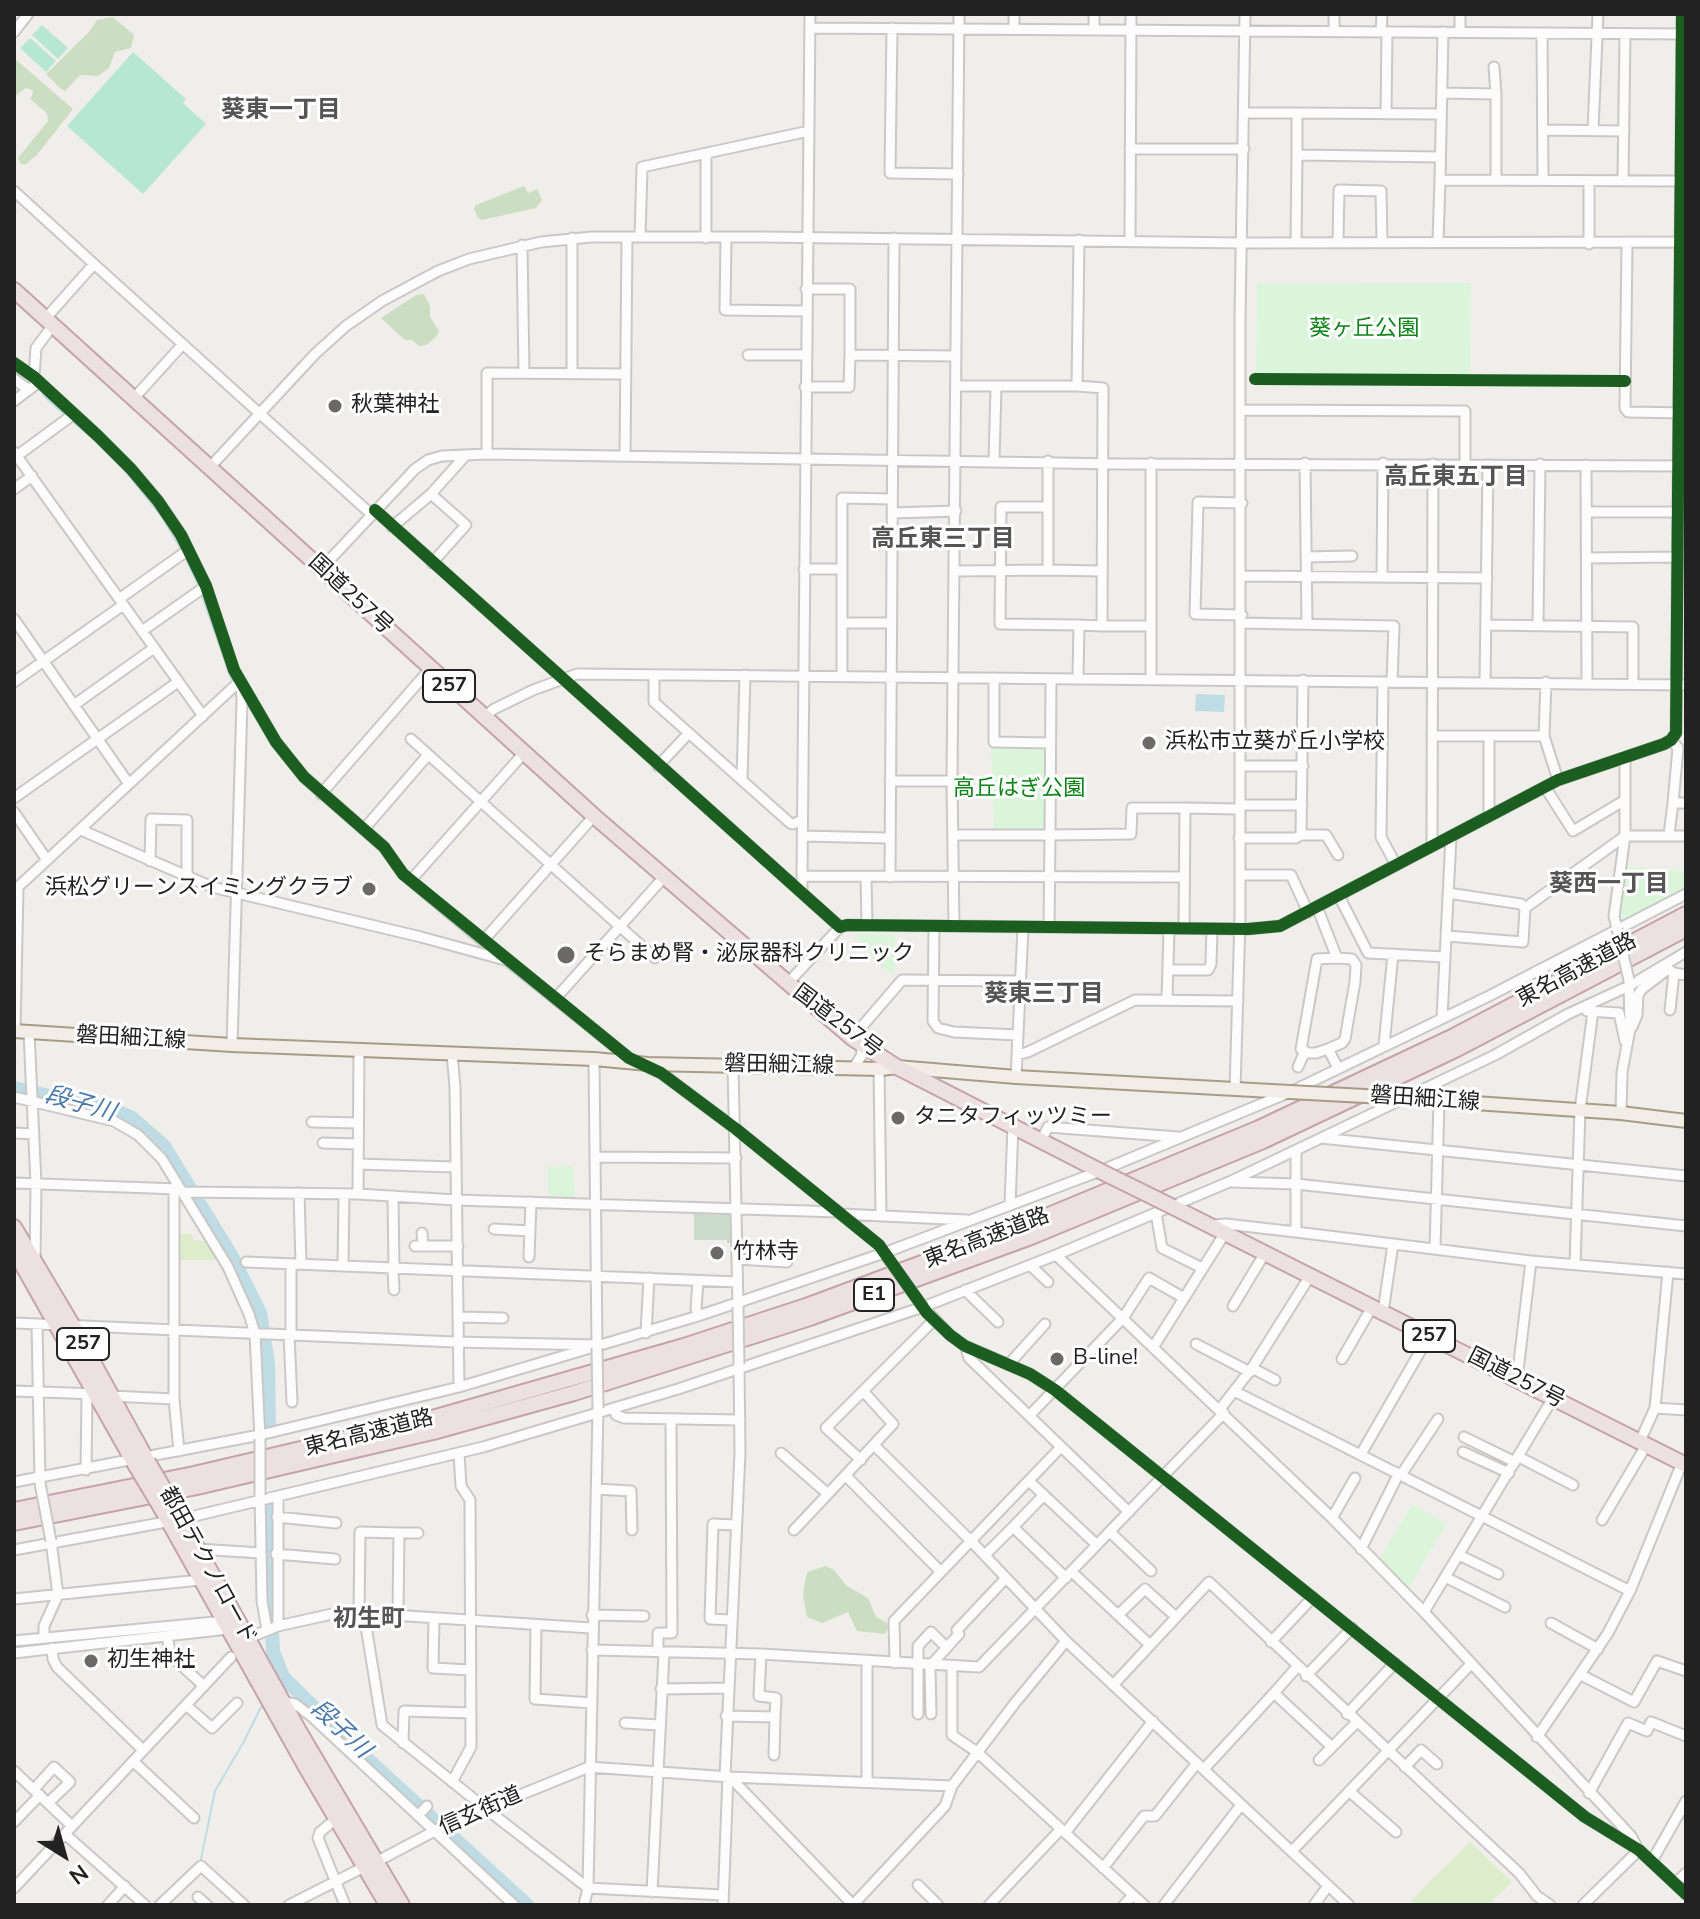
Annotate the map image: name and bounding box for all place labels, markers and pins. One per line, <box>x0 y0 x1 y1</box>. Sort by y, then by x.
place label: 秋葉神社 <box>351 393 439 419</box>
marker: 秋葉神社 <box>326 397 344 415</box>
place label: 浜松市立葵が丘小学校 <box>1165 730 1385 756</box>
marker: 浜松市立葵が丘小学校 <box>1140 734 1158 752</box>
place label: 浜松グリーンスイミングクラブ <box>45 876 353 902</box>
marker: 浜松グリーンスイミングクラブ <box>360 880 378 898</box>
place label: そらまめ腎・泌尿器科クリニック <box>584 942 914 968</box>
marker: そらまめ腎・泌尿器科クリニック <box>555 944 577 966</box>
place label: タニタフィッツミー <box>914 1105 1112 1131</box>
marker: タニタフィッツミー <box>889 1109 907 1127</box>
place label: 竹林寺 <box>733 1240 799 1266</box>
marker: 竹林寺 <box>708 1244 726 1262</box>
place label: B-line! <box>1073 1346 1138 1372</box>
marker: B-line! <box>1048 1350 1066 1368</box>
place label: 初生神社 <box>107 1648 195 1674</box>
marker: 初生神社 <box>82 1652 100 1670</box>

